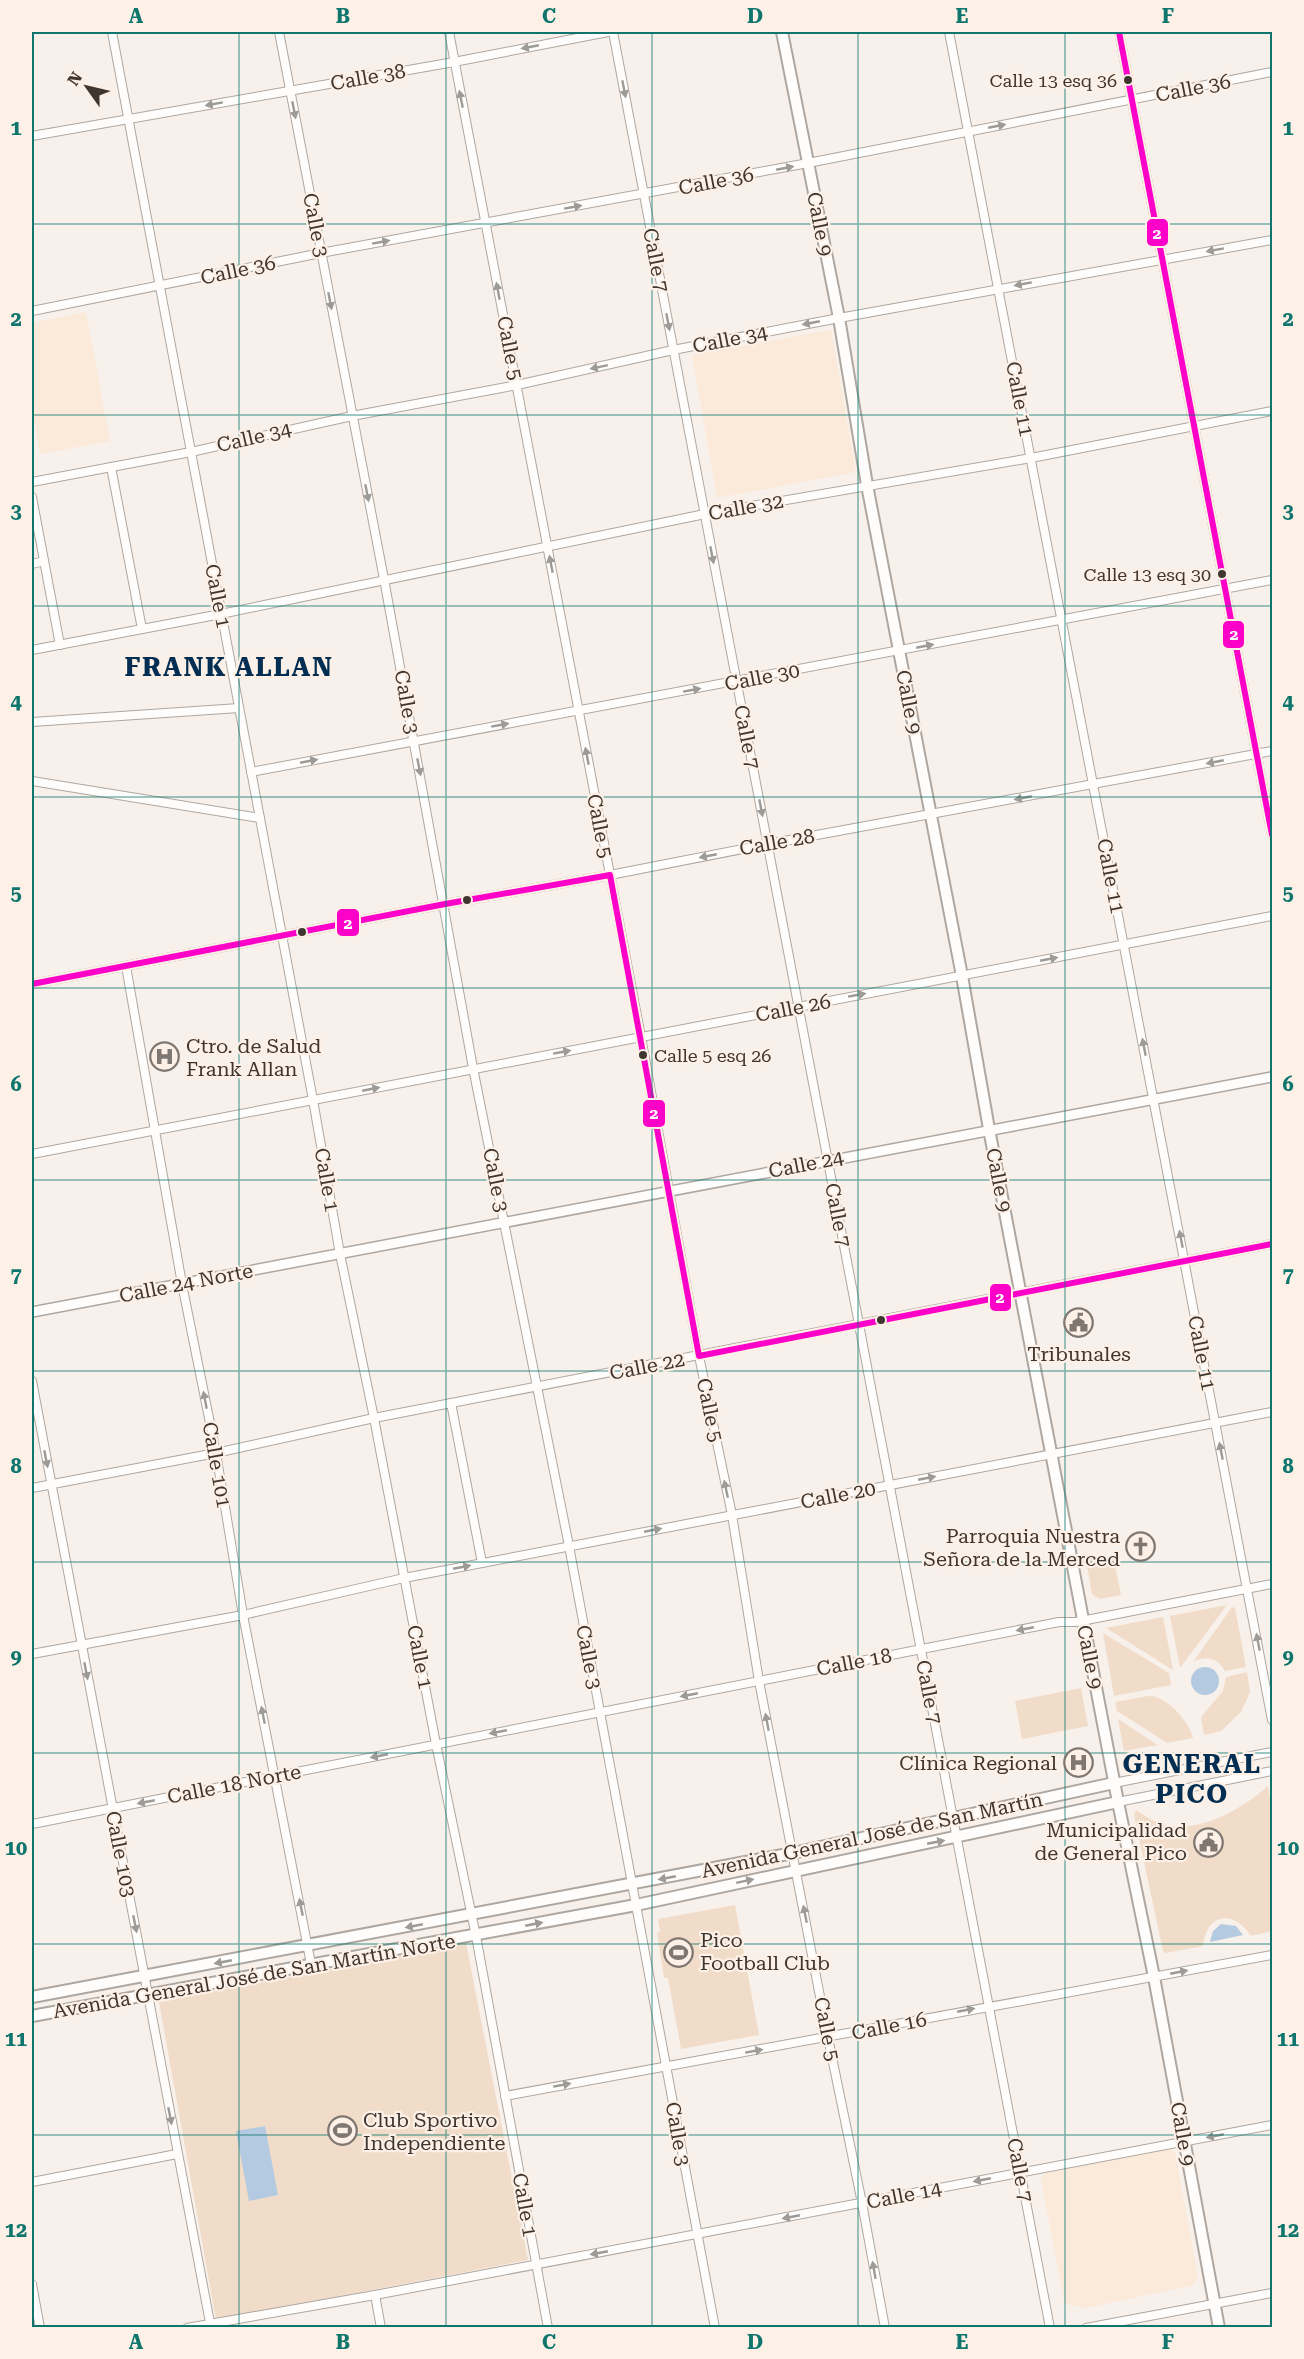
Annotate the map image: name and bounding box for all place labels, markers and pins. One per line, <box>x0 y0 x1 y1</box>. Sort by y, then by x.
place label: Calle 13 esq 36 <box>990 70 1117 91</box>
marker: Calle 13 esq 36 <box>1122 74 1134 86</box>
place label: Calle 13 esq 30 <box>1084 564 1211 585</box>
marker: Calle 13 esq 30 <box>1216 568 1228 580</box>
unlabelled marker <box>461 894 473 906</box>
unlabelled marker <box>296 926 308 938</box>
place label: Ctro. de Salud Frank Allan <box>186 1034 322 1081</box>
hospital icon: Ctro. de Salud Frank Allan <box>149 1041 181 1073</box>
place label: Calle 5 esq 26 <box>654 1045 771 1066</box>
marker: Calle 5 esq 26 <box>637 1049 649 1061</box>
public building icon: Tribunales <box>1063 1307 1095 1339</box>
unlabelled marker <box>875 1314 887 1326</box>
place label: Tribunales <box>1027 1342 1131 1366</box>
place label: Parroquia Nuestra Señora de la Merced <box>923 1524 1120 1571</box>
church icon: Parroquia Nuestra Señora de la Merced <box>1125 1531 1157 1563</box>
hospital icon: Clínica Regional <box>1062 1747 1094 1779</box>
place label: Clínica Regional <box>899 1751 1057 1775</box>
place label: Municipalidad de General Pico <box>1034 1818 1187 1865</box>
public building icon: Municipalidad de General Pico <box>1192 1826 1224 1858</box>
place label: Pico Football Club <box>700 1928 830 1975</box>
sports icon: Pico Football Club <box>663 1936 695 1968</box>
place label: Club Sportivo Independiente <box>363 2108 505 2155</box>
sports icon: Club Sportivo Independiente <box>326 2115 358 2147</box>

